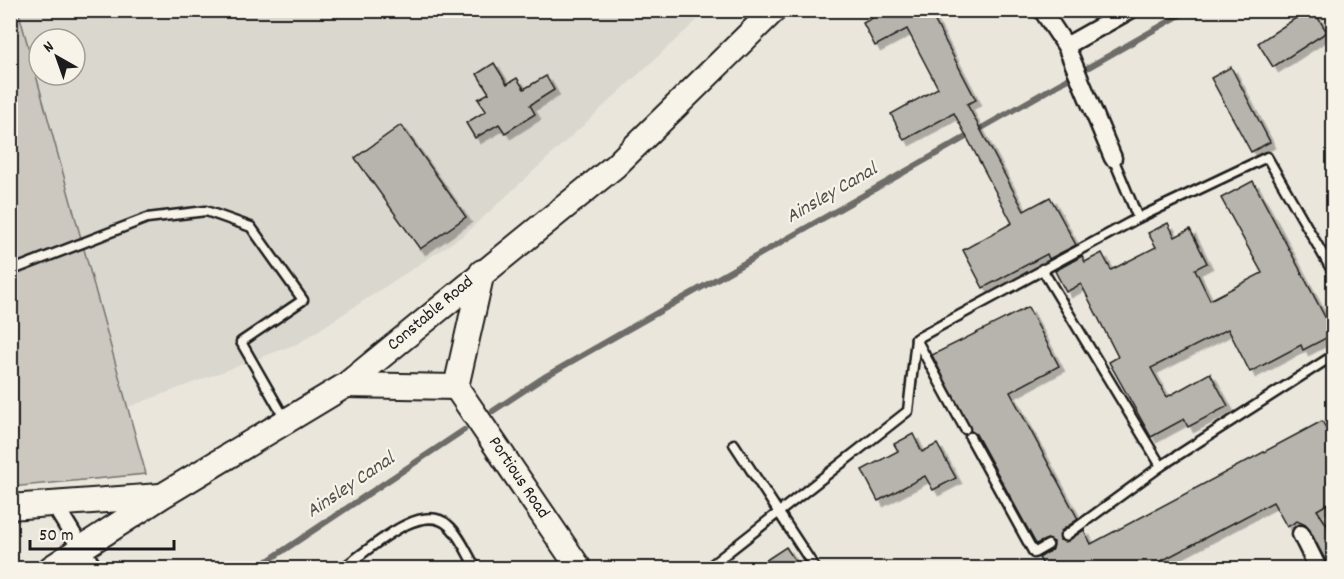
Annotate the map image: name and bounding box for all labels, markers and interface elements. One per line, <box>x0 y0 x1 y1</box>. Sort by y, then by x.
north arrow <box>27 27 87 87</box>
text: N <box>39 36 59 59</box>
water label: Ainsley Canal <box>781 155 885 231</box>
street label: Constable Road <box>382 270 480 358</box>
street label: Portious Road <box>481 432 555 524</box>
water label: Ainsley Canal <box>301 445 403 526</box>
scale bar <box>30 513 174 551</box>
text: 50 m <box>39 524 74 549</box>

